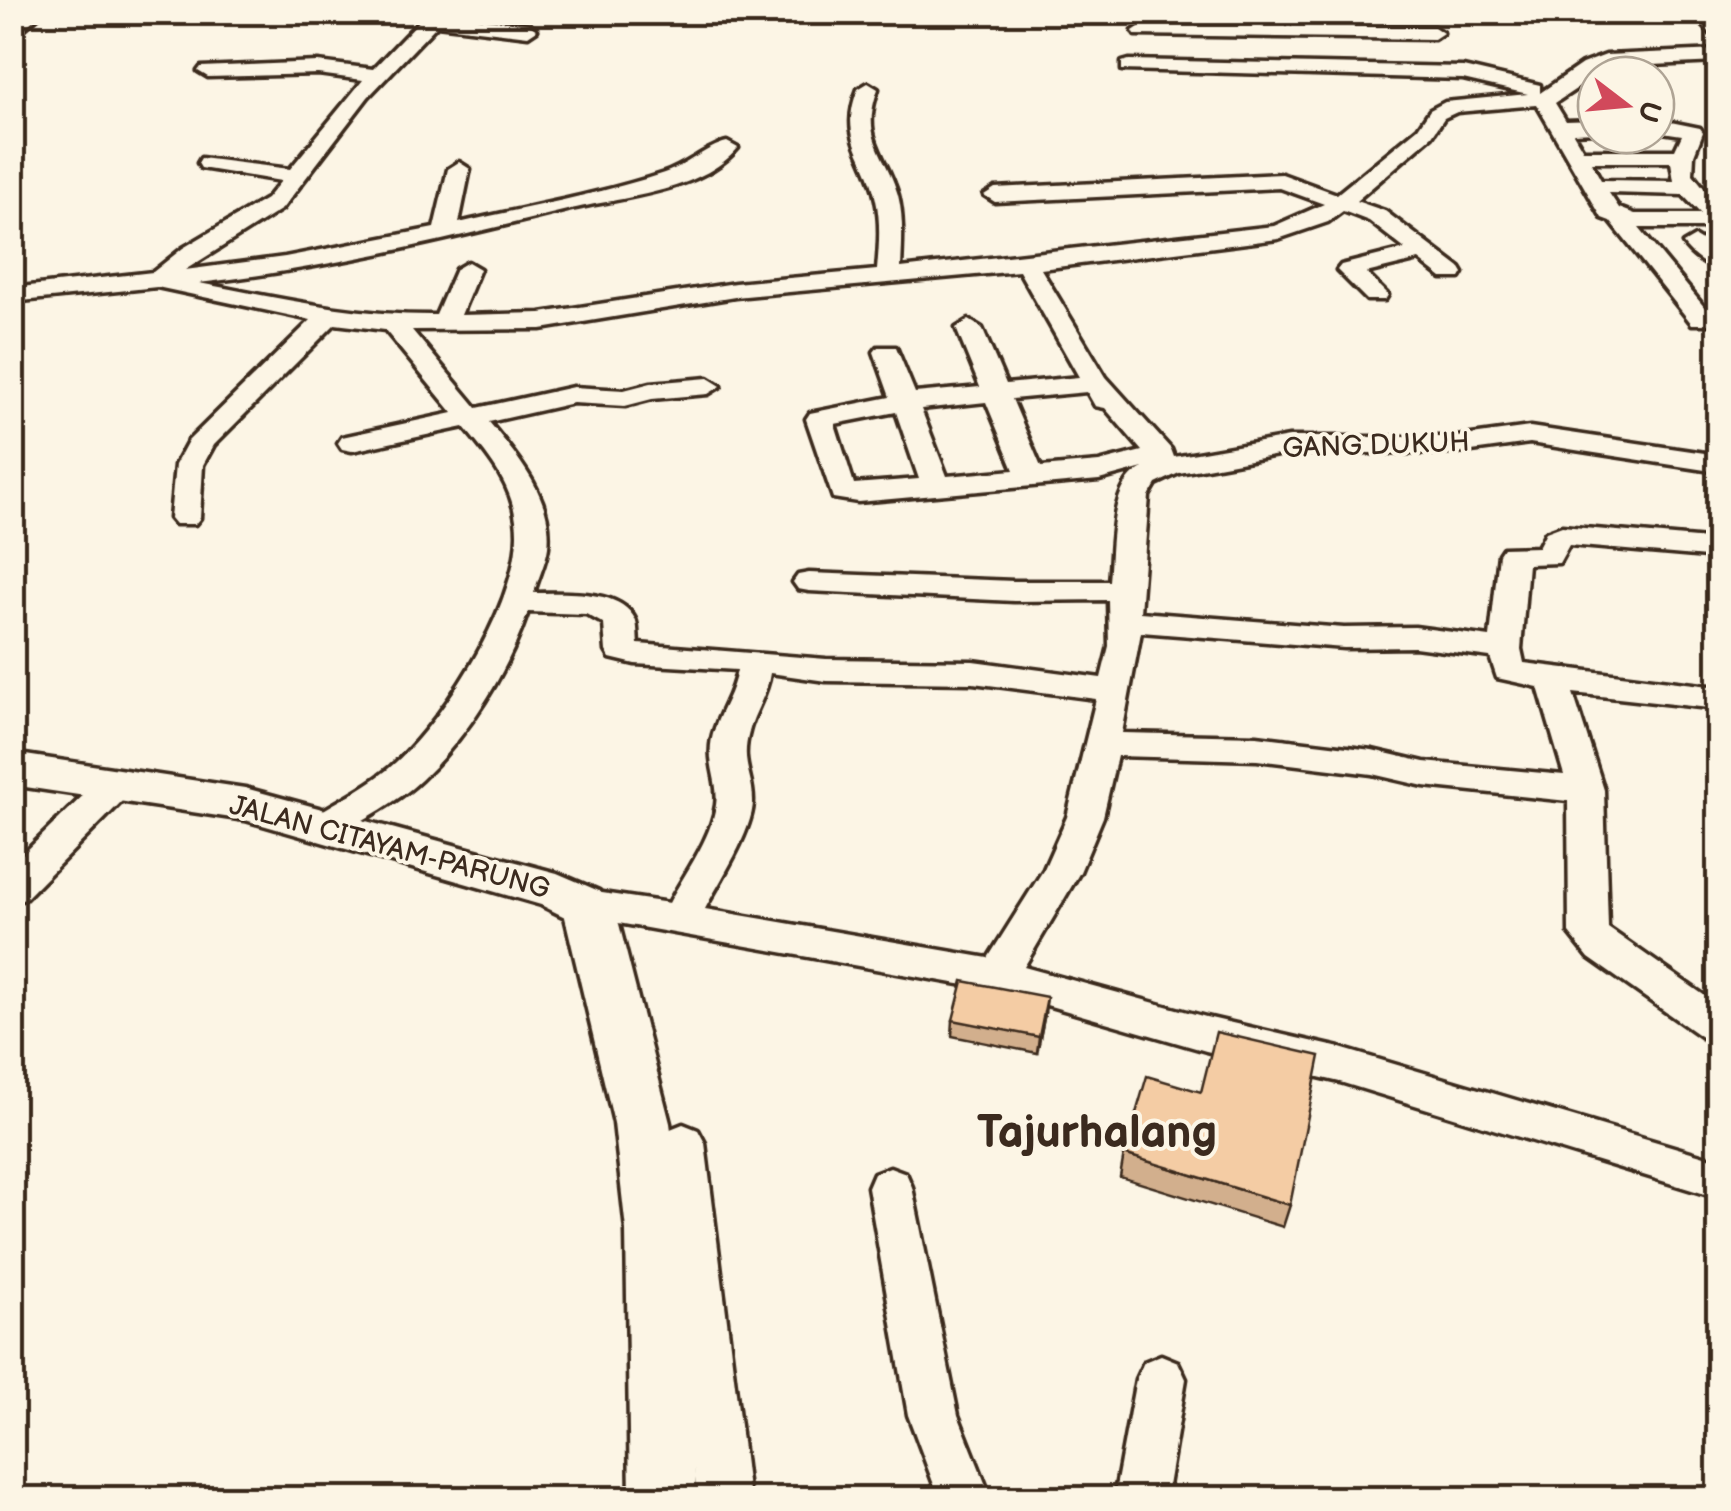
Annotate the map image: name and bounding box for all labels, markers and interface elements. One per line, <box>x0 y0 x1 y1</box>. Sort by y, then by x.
north arrow <box>1576 55 1676 155</box>
text: U <box>1630 97 1667 126</box>
street label: GANG DUKUH <box>1282 426 1470 465</box>
street label: JALAN CITAYAM-PARUNG <box>226 789 553 906</box>
district label: Tajurhalang <box>977 1106 1217 1161</box>

